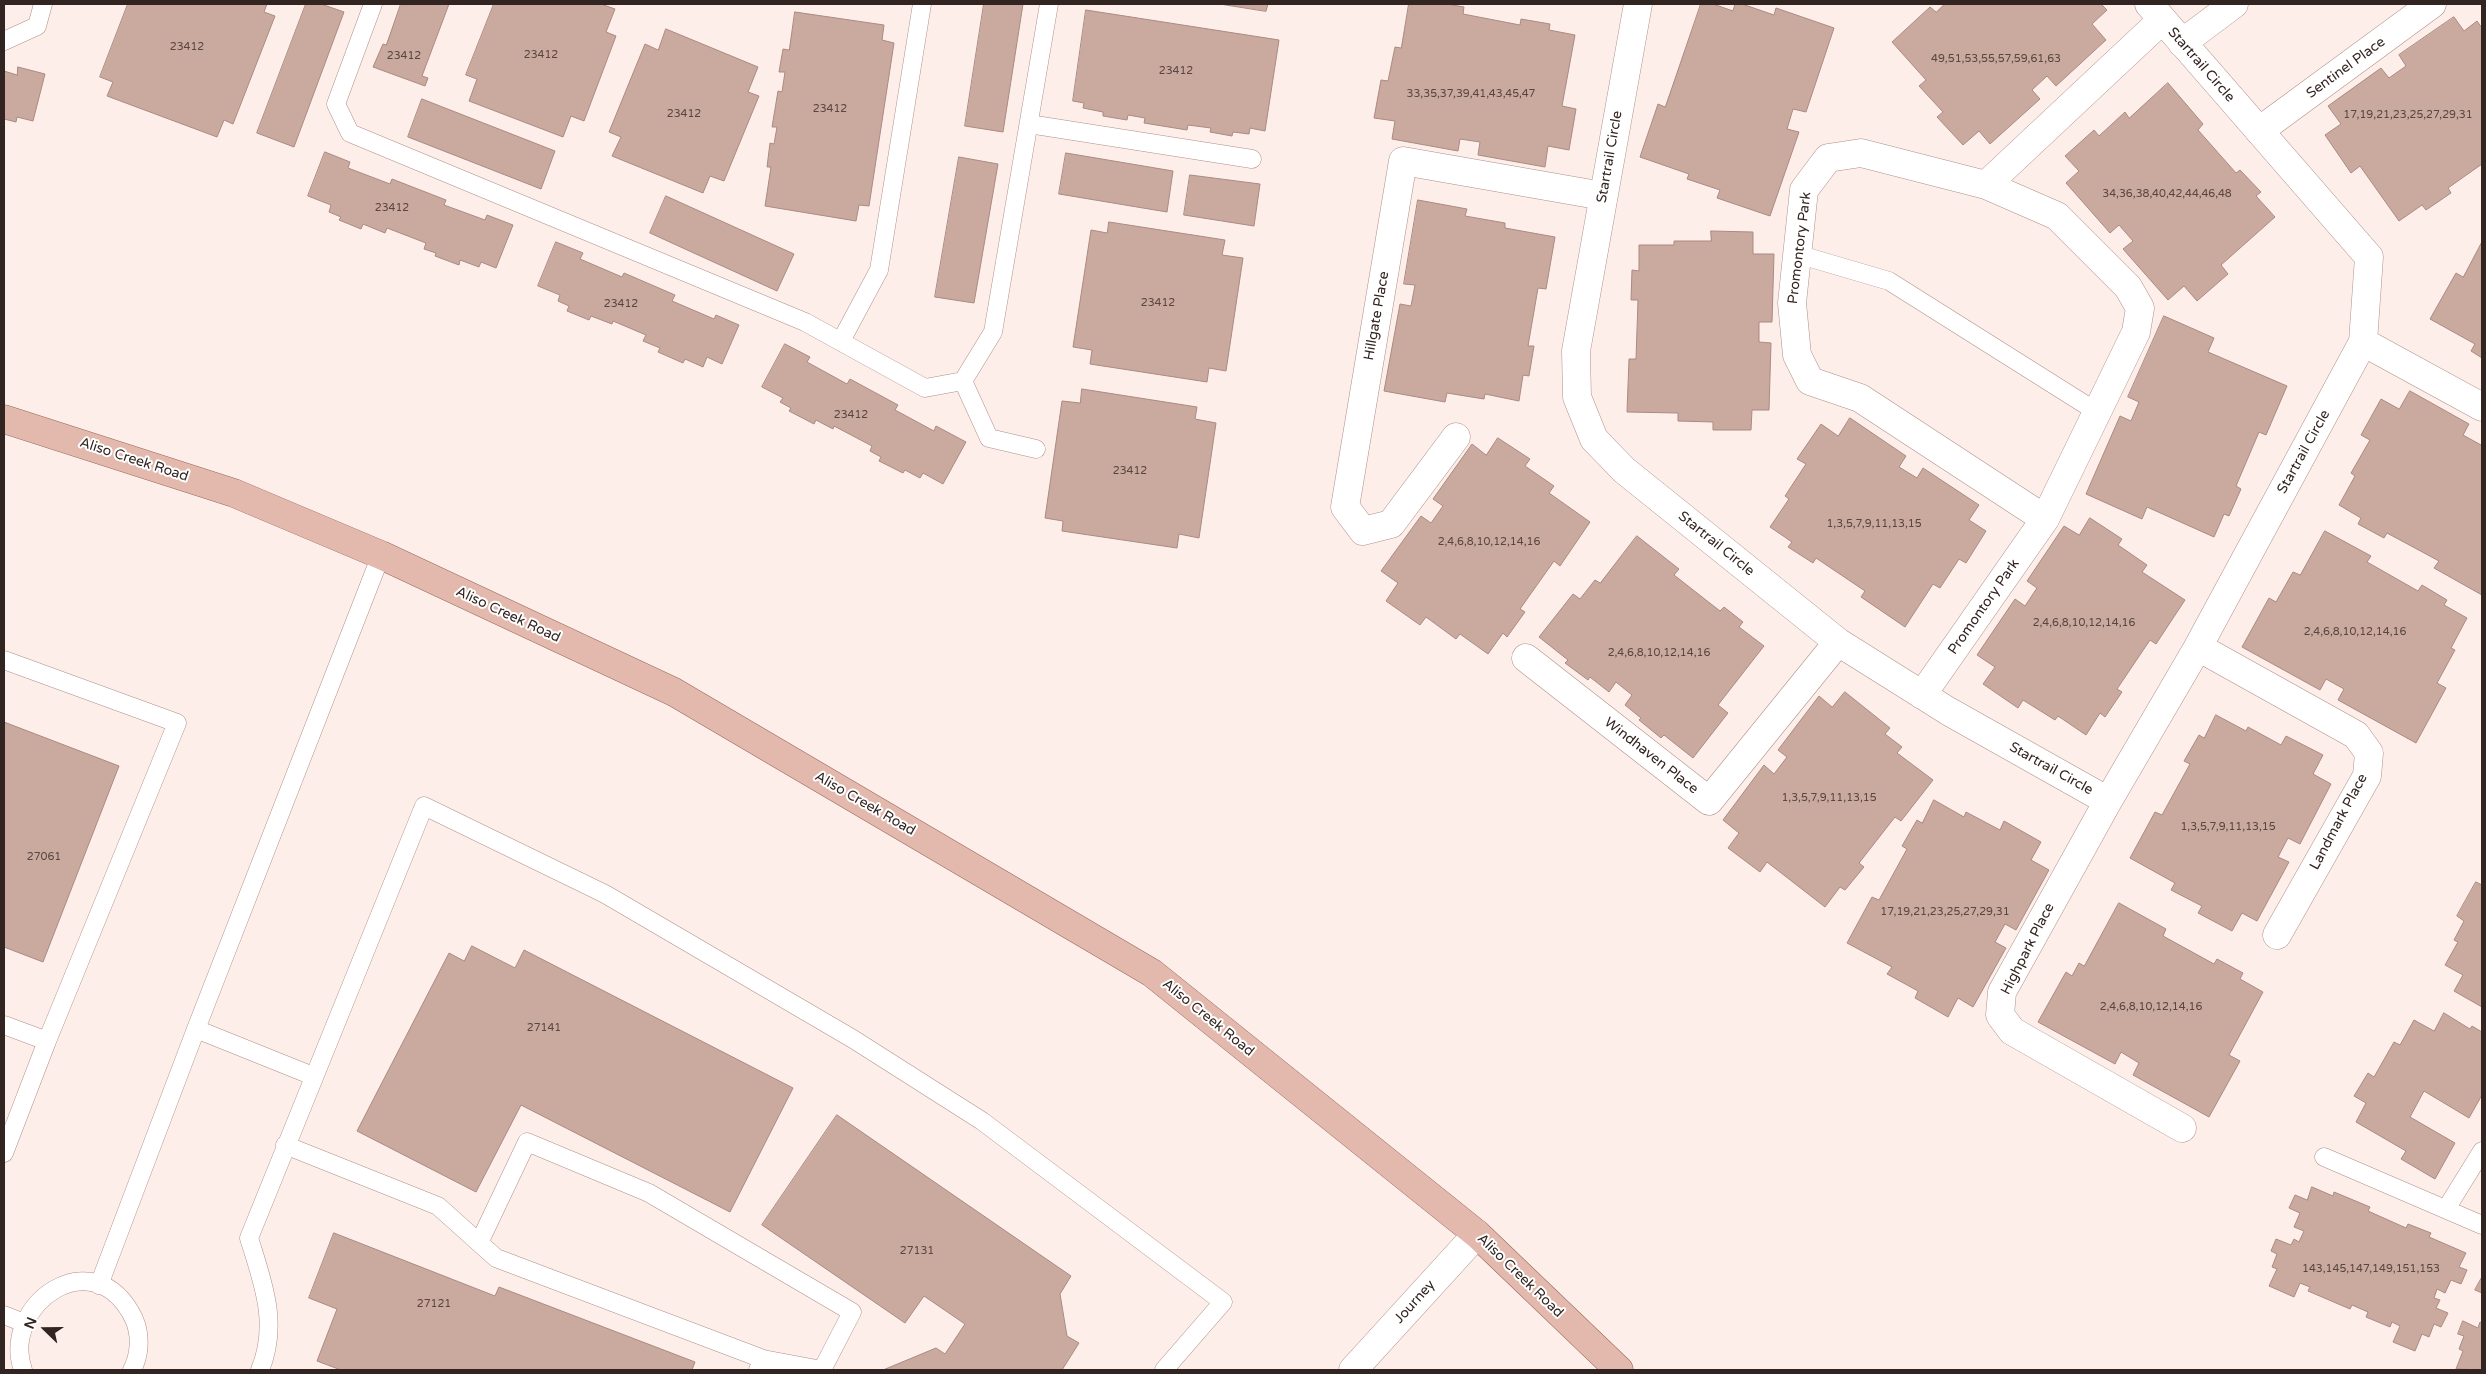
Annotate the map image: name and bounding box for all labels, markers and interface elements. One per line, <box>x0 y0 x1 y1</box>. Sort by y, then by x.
street label: Startrail Circle <box>2164 24 2238 106</box>
street label: Sentinel Place <box>2303 34 2389 102</box>
house number: 23412 <box>170 40 204 54</box>
house number: 23412 <box>524 48 558 62</box>
house number: 23412 <box>387 49 421 63</box>
house number: 49,51,53,55,57,59,61,63 <box>1931 52 2061 66</box>
house number: 23412 <box>1159 64 1193 78</box>
house number: 33,35,37,39,41,43,45,47 <box>1407 87 1535 101</box>
house number: 23412 <box>813 102 847 116</box>
house number: 23412 <box>667 107 701 121</box>
house number: 17,19,21,23,25,27,29,31 <box>2343 108 2473 122</box>
street label: Startrail Circle <box>1594 110 1626 204</box>
house number: 34,36,38,40,42,44,46,48 <box>2102 187 2232 201</box>
street label: Promontory Park <box>1785 191 1815 305</box>
house number: 23412 <box>375 201 409 215</box>
street label: Hillgate Place <box>1361 270 1393 362</box>
house number: 23412 <box>1141 296 1175 310</box>
house number: 23412 <box>604 297 638 311</box>
street label: Startrail Circle <box>2274 407 2334 497</box>
house number: 23412 <box>834 408 868 422</box>
street label: Aliso Creek Road <box>78 435 190 485</box>
house number: 23412 <box>1113 464 1147 478</box>
street label: Startrail Circle <box>1674 508 1758 580</box>
house number: 1,3,5,7,9,11,13,15 <box>1826 517 1922 531</box>
house number: 2,4,6,8,10,12,14,16 <box>1438 535 1540 549</box>
street label: Promontory Park <box>1945 556 2023 658</box>
street label: Aliso Creek Road <box>453 583 563 647</box>
house number: 2,4,6,8,10,12,14,16 <box>2033 616 2135 630</box>
house number: 2,4,6,8,10,12,14,16 <box>2304 625 2406 639</box>
house number: 2,4,6,8,10,12,14,16 <box>1608 646 1710 660</box>
street label: Windhaven Place <box>1601 714 1701 798</box>
street label: Startrail Circle <box>2006 739 2096 799</box>
street label: Aliso Creek Road <box>812 768 918 840</box>
street label: Landmark Place <box>2307 771 2371 873</box>
house number: 1,3,5,7,9,11,13,15 <box>1781 791 1877 805</box>
house number: 1,3,5,7,9,11,13,15 <box>2180 820 2276 834</box>
house number: 27061 <box>27 850 61 864</box>
street label: Highpark Place <box>1998 900 2058 998</box>
house number: 17,19,21,23,25,27,29,31 <box>1880 905 2010 919</box>
street label: Aliso Creek Road <box>1159 976 1257 1060</box>
house number: 2,4,6,8,10,12,14,16 <box>2100 1000 2202 1014</box>
house number: 27141 <box>527 1021 561 1035</box>
street label: Aliso Creek Road <box>1473 1231 1567 1321</box>
house number: 27131 <box>900 1244 934 1258</box>
house number: 143,145,147,149,151,153 <box>2302 1262 2440 1276</box>
street label: Journey <box>1391 1277 1439 1327</box>
house number: 27121 <box>417 1297 451 1311</box>
north arrow <box>20 1304 70 1354</box>
text: N <box>21 1315 41 1332</box>

